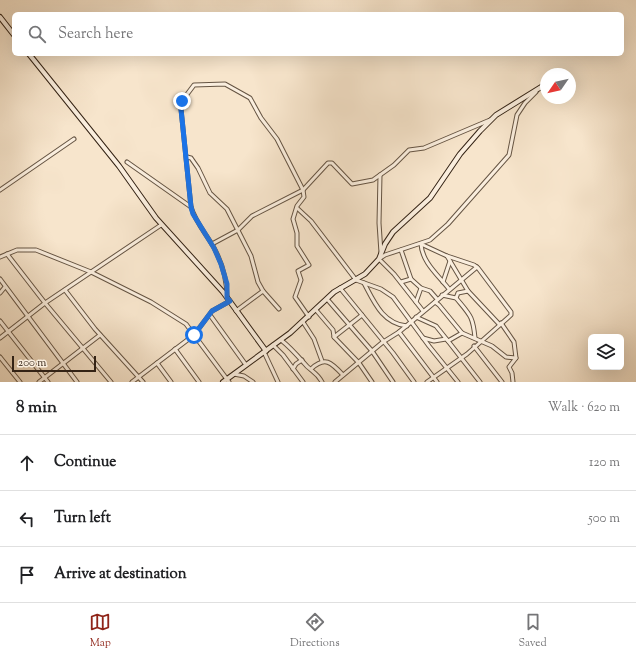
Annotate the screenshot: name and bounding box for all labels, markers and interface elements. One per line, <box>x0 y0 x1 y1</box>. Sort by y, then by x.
search box <box>12 12 624 56</box>
icon: search <box>26 23 48 45</box>
text: Search here <box>58 24 133 45</box>
north arrow <box>540 68 576 104</box>
route end <box>173 92 191 110</box>
route start <box>185 326 203 344</box>
map controls <box>588 334 624 370</box>
button: layers <box>588 334 624 370</box>
scale bar <box>12 354 96 373</box>
text: 200 m <box>18 355 46 371</box>
text: 8 min <box>16 396 57 420</box>
text: Walk · 620 m <box>548 399 620 417</box>
icon: ahead <box>16 452 38 474</box>
text: Continue <box>54 452 116 473</box>
text: 120 m <box>589 454 620 472</box>
icon: left <box>16 508 38 530</box>
text: Turn left <box>54 508 111 529</box>
text: 500 m <box>588 510 620 528</box>
icon: arrive <box>16 564 38 586</box>
text: Arrive at destination <box>54 564 187 585</box>
tab: Map <box>89 611 111 651</box>
tab: Directions <box>290 611 340 651</box>
tab: Saved <box>518 611 547 651</box>

